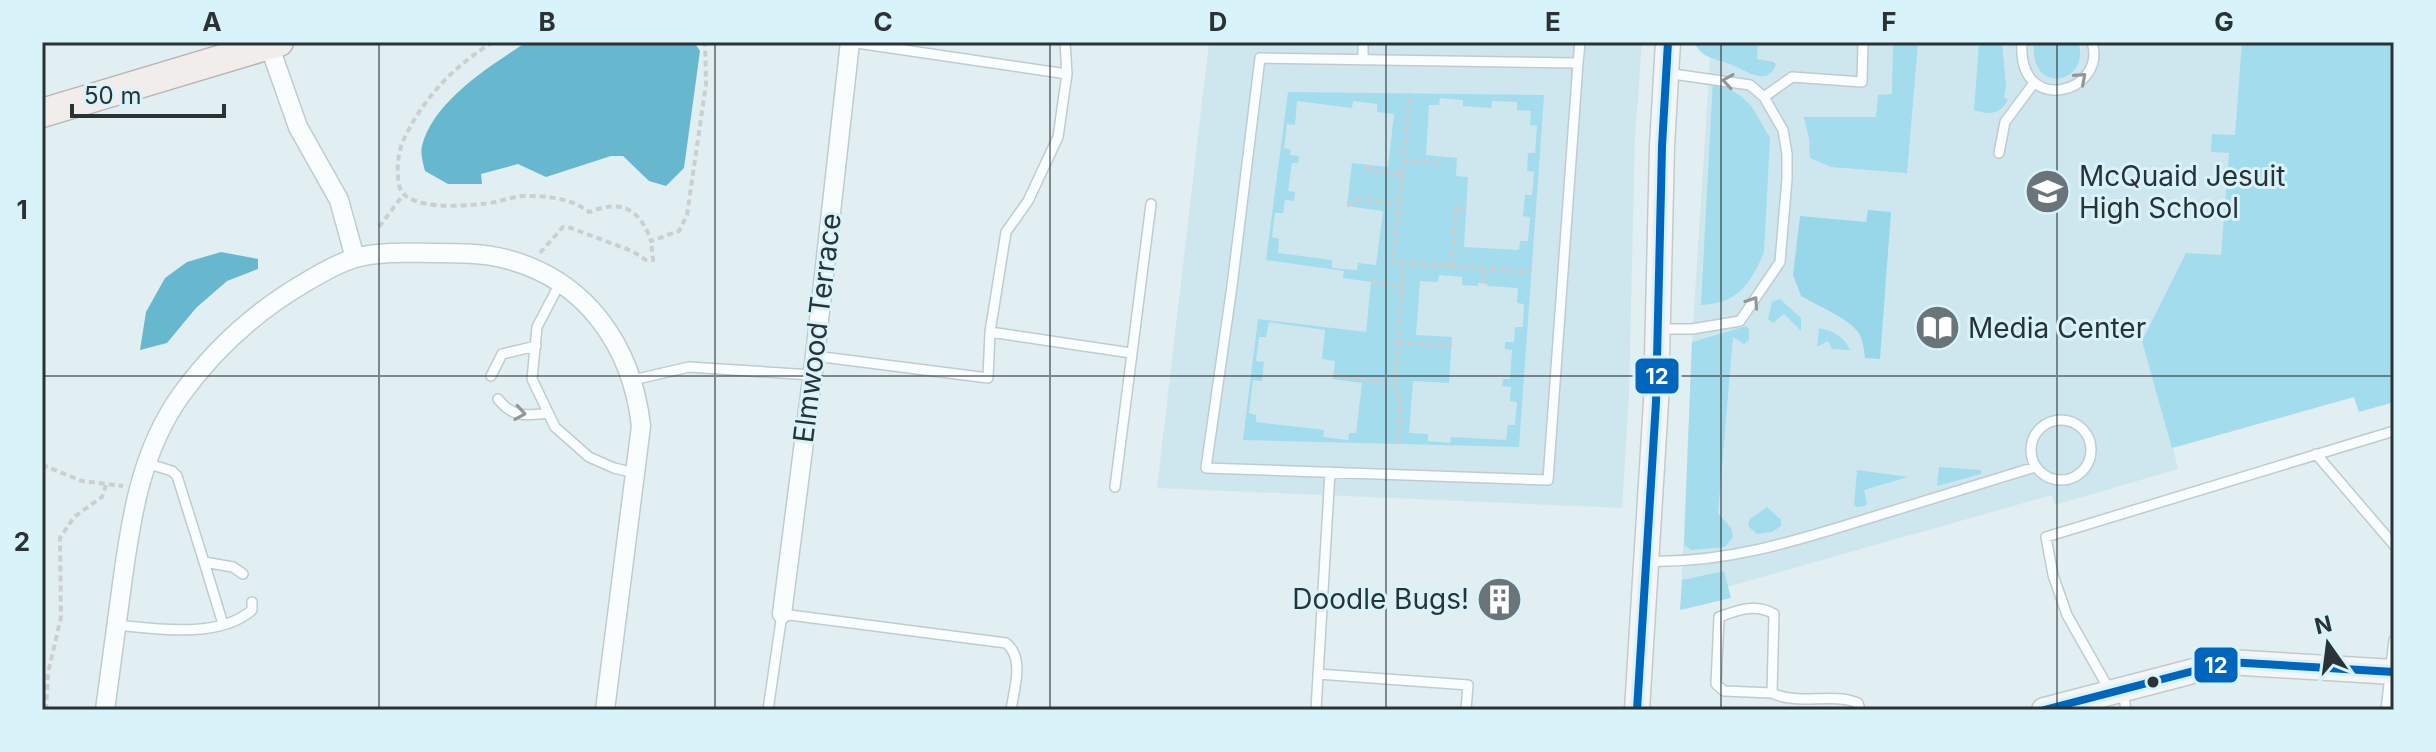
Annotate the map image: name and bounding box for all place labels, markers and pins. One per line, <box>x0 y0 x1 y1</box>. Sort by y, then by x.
place label: McQuaid Jesuit High School <box>2079 159 2285 225</box>
school or university icon: McQuaid Jesuit High School <box>2024 168 2072 216</box>
library icon: Media Center <box>1913 304 1961 352</box>
place label: Media Center <box>1968 311 2146 345</box>
building icon: Doodle Bugs! <box>1476 575 1524 623</box>
place label: Doodle Bugs! <box>1292 582 1469 616</box>
unlabelled marker <box>2145 674 2161 690</box>

